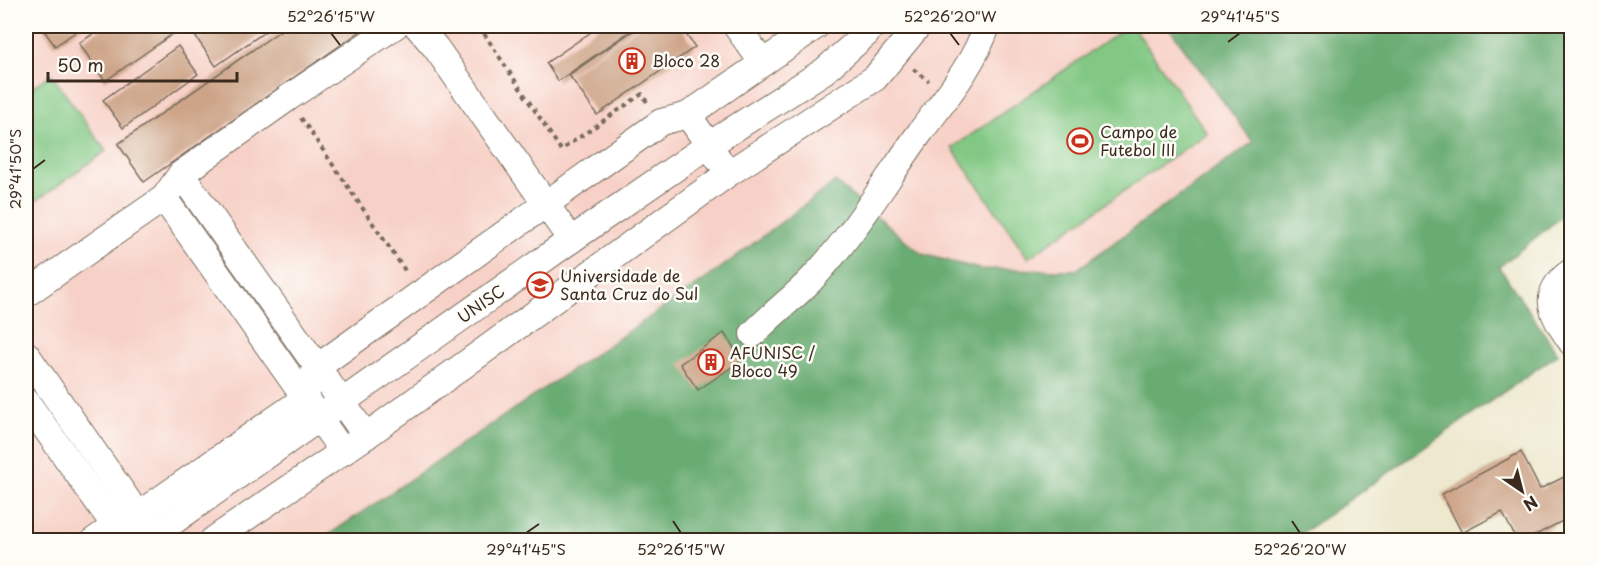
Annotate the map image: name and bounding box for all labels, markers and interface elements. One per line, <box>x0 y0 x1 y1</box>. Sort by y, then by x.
text: 52°26'15"W <box>287 4 376 27</box>
text: 52°26'20"W <box>904 4 997 27</box>
text: 29°41'45"S <box>1200 4 1280 27</box>
scale bar <box>48 45 237 83</box>
building icon: Bloco 28 <box>617 46 647 76</box>
place label: Bloco 28 <box>652 48 720 72</box>
text: 50 m <box>57 51 104 78</box>
place label: Campo de Futebol III <box>1100 119 1177 161</box>
sports icon: Campo de Futebol III <box>1065 126 1095 156</box>
text: 29°41'50"S <box>3 129 26 209</box>
place label: Universidade de Santa Cruz do Sul <box>560 263 698 305</box>
school or university icon: Universidade de Santa Cruz do Sul <box>525 270 555 300</box>
street label: UNISC <box>452 278 509 328</box>
place label: AFUNISC / Bloco 49 <box>730 340 816 382</box>
building icon: AFUNISC / Bloco 49 <box>696 347 726 377</box>
north arrow <box>1492 461 1552 521</box>
text: N <box>1519 491 1543 518</box>
text: 29°41'45"S <box>486 537 566 560</box>
text: 52°26'15"W <box>637 537 726 560</box>
text: 52°26'20"W <box>1254 537 1347 560</box>

